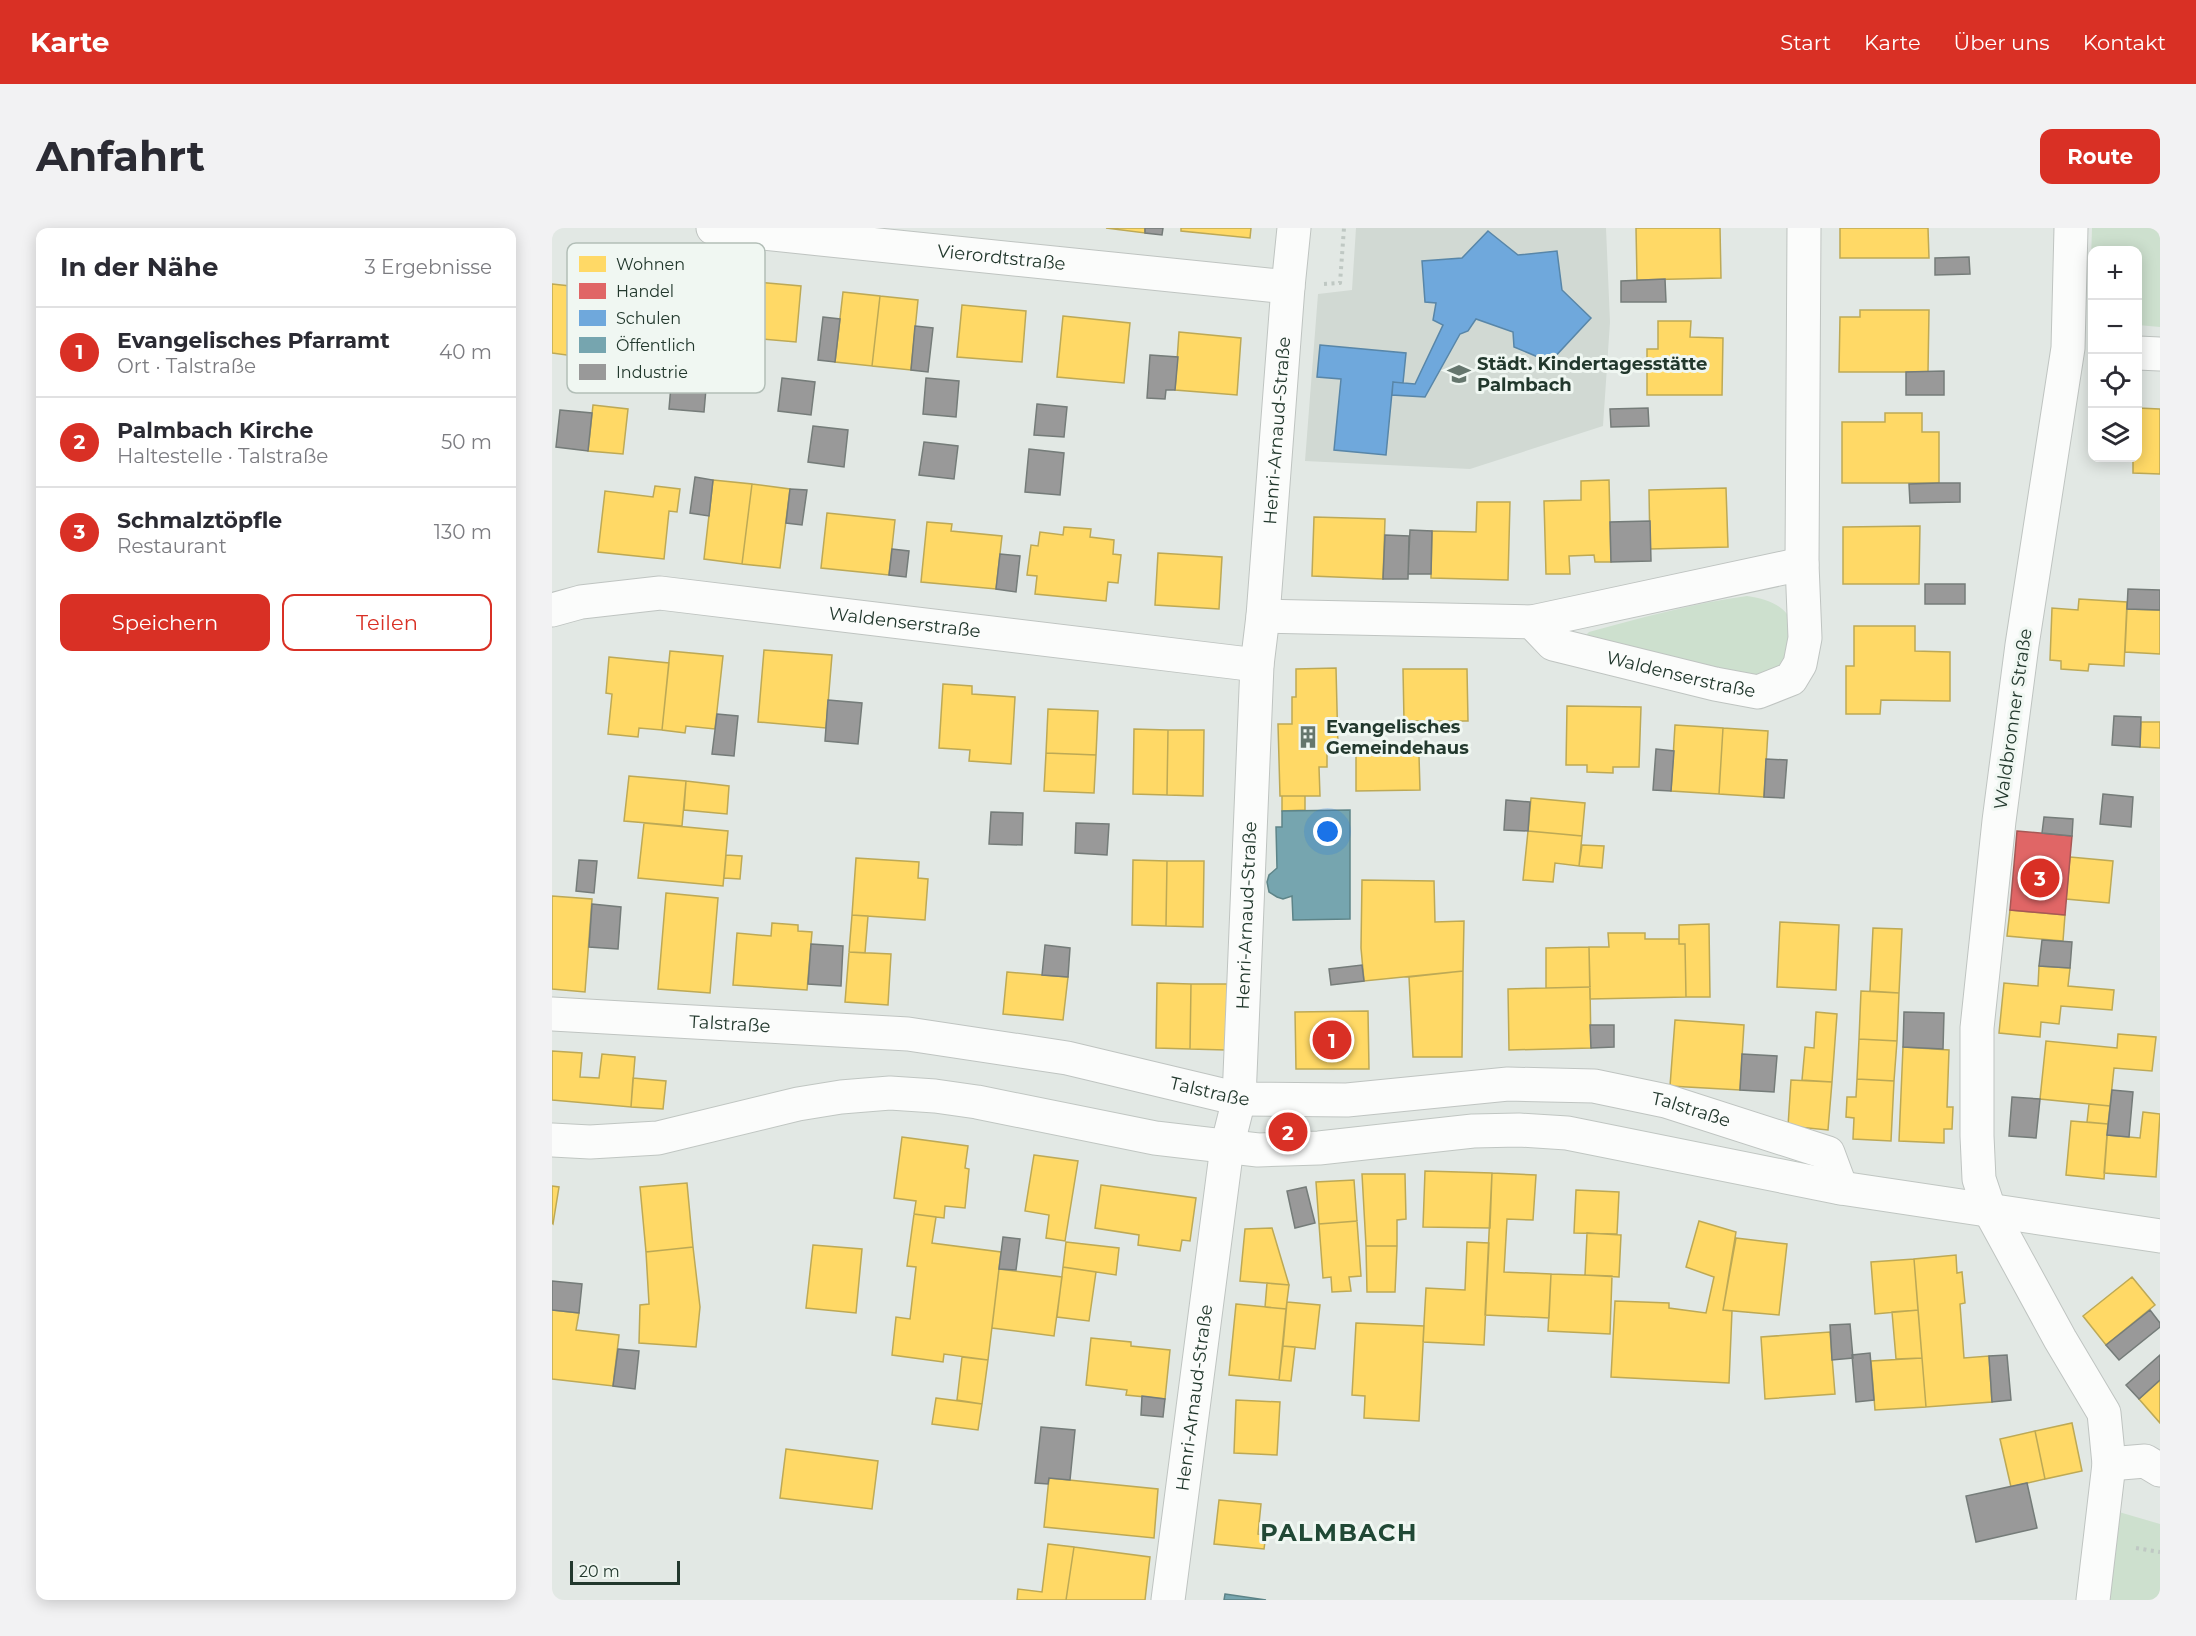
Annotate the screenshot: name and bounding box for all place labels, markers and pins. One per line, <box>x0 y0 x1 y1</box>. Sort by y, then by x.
place label: Städt. Kindertagesstätte Palmbach <box>1477 353 1707 396</box>
school or university icon: Städt. Kindertagesstätte Palmbach <box>1446 361 1472 387</box>
place label: Evangelisches Gemeindehaus <box>1326 716 1469 759</box>
building icon: Evangelisches Gemeindehaus <box>1295 724 1321 750</box>
pin: 3 <box>2020 856 2060 900</box>
pin: 1 <box>1312 1018 1352 1062</box>
pin: 2 <box>1268 1110 1308 1154</box>

